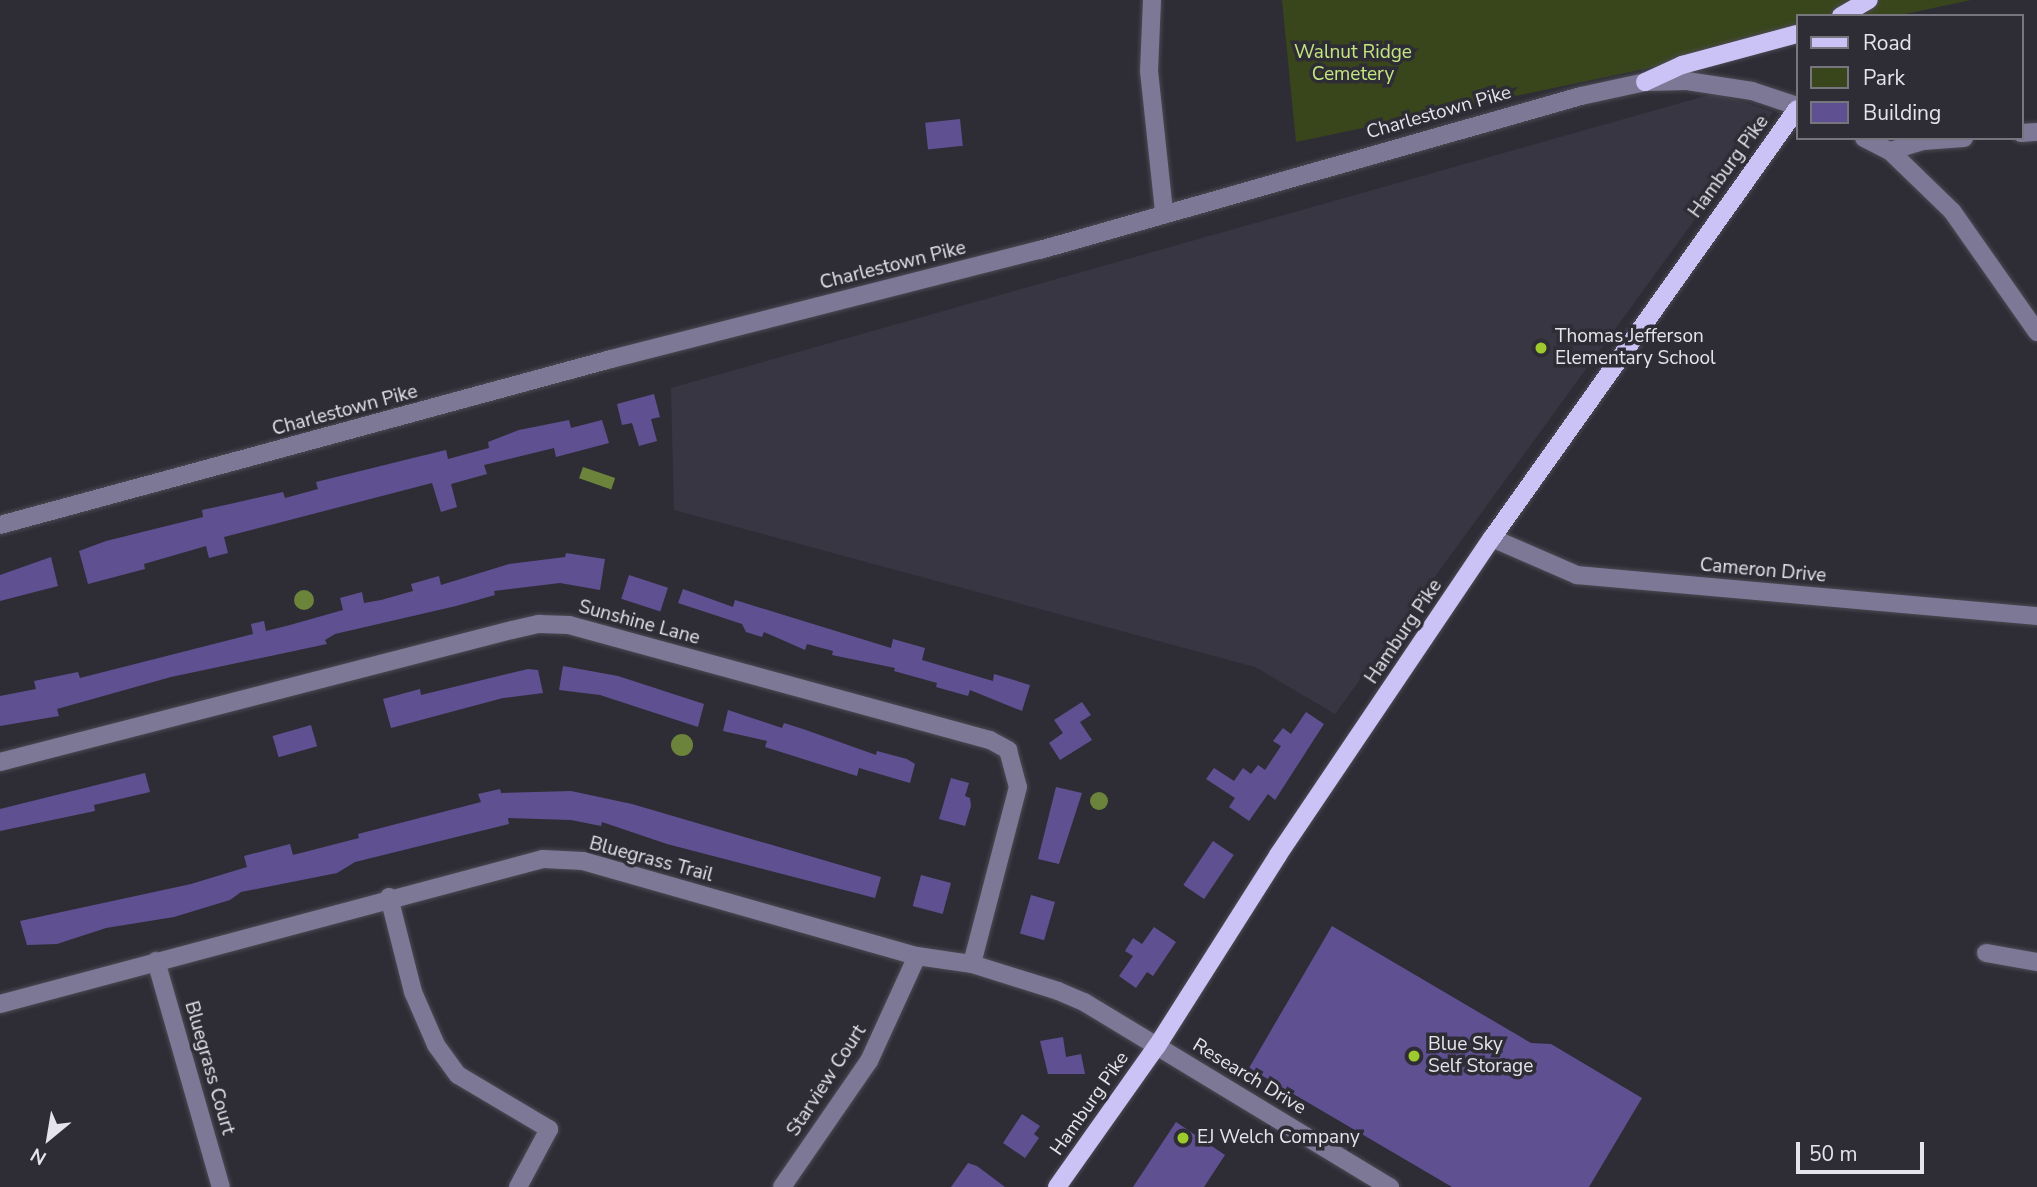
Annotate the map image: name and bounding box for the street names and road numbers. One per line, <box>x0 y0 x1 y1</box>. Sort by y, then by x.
street label: Charlestown Pike <box>1364 81 1514 145</box>
street label: Hamburg Pike <box>1684 111 1774 223</box>
street label: Charlestown Pike <box>818 237 968 295</box>
street label: Charlestown Pike <box>270 381 420 441</box>
street label: Cameron Drive <box>1699 554 1827 588</box>
street label: Hamburg Pike <box>1361 575 1447 689</box>
street label: Sunshine Lane <box>576 596 702 650</box>
street label: Bluegrass Trail <box>587 833 715 887</box>
street label: Bluegrass Court <box>179 999 239 1137</box>
street label: Starview Court <box>783 1021 871 1141</box>
street label: Research Drive <box>1188 1034 1310 1120</box>
street label: Hamburg Pike <box>1046 1048 1134 1160</box>

